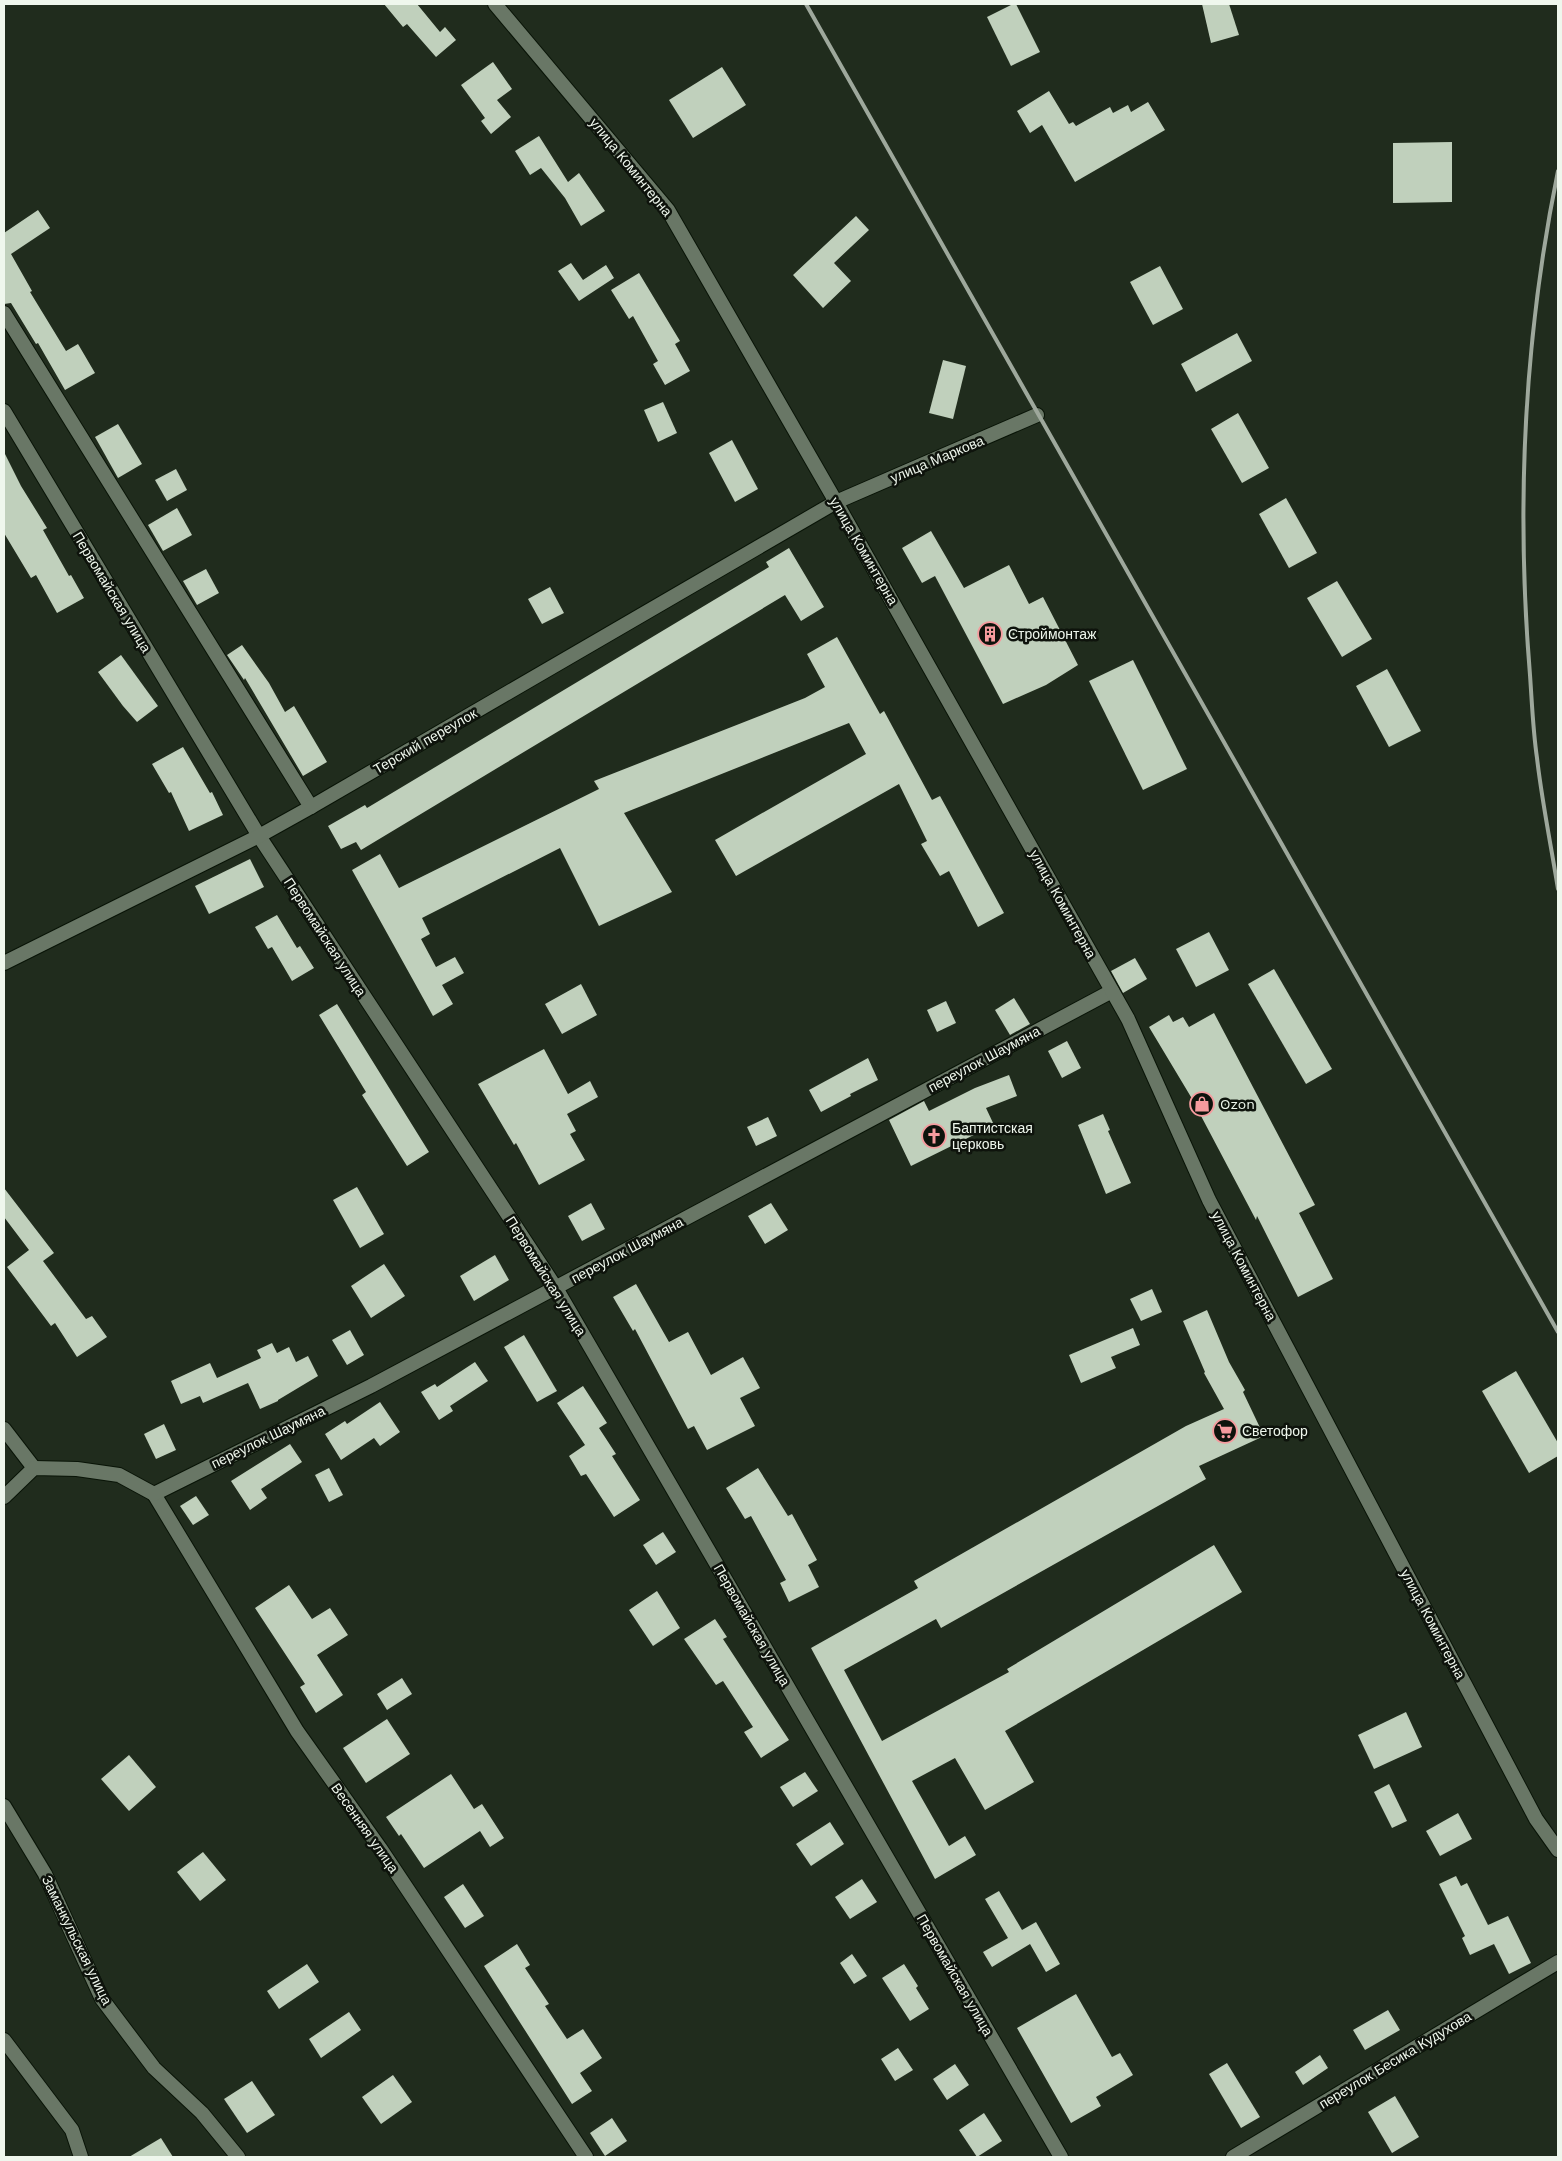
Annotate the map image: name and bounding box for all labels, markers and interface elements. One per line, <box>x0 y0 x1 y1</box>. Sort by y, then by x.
street label: улица Коминтерна <box>586 115 676 219</box>
street label: улица Маркова <box>888 432 986 486</box>
street label: улица Коминтерна <box>827 494 901 608</box>
street label: Первомайская улица <box>70 529 155 655</box>
building icon: Строймонтаж <box>977 621 1003 647</box>
place label: Строймонтаж <box>1008 626 1097 642</box>
street label: Терский переулок <box>371 704 480 777</box>
street label: улица Коминтерна <box>1026 847 1100 961</box>
street label: Первомайская улица <box>281 875 369 999</box>
street label: переулок Шаумяна <box>925 1023 1043 1095</box>
shop icon: Ozon <box>1189 1091 1215 1117</box>
place label: Ozon <box>1220 1096 1255 1112</box>
place label: Баптистская церковь <box>952 1120 1033 1152</box>
church icon: Баптистская церковь <box>921 1123 947 1149</box>
street label: улица Коминтерна <box>1208 1209 1280 1324</box>
street label: Первомайская улица <box>503 1213 589 1339</box>
street label: переулок Шаумяна <box>568 1214 686 1286</box>
street label: переулок Шаумяна <box>209 1402 328 1471</box>
supermarket icon: Светофор <box>1212 1418 1238 1444</box>
place label: Светофор <box>1242 1423 1308 1439</box>
street label: Первомайская улица <box>711 1561 794 1689</box>
street label: улица Коминтерна <box>1397 1567 1469 1682</box>
street label: Весенняя улица <box>328 1780 402 1876</box>
street label: Заманкульская улица <box>39 1873 115 2007</box>
street label: Первомайская улица <box>914 1911 997 2039</box>
street label: переулок Бесика Кудухова <box>1316 2008 1474 2112</box>

